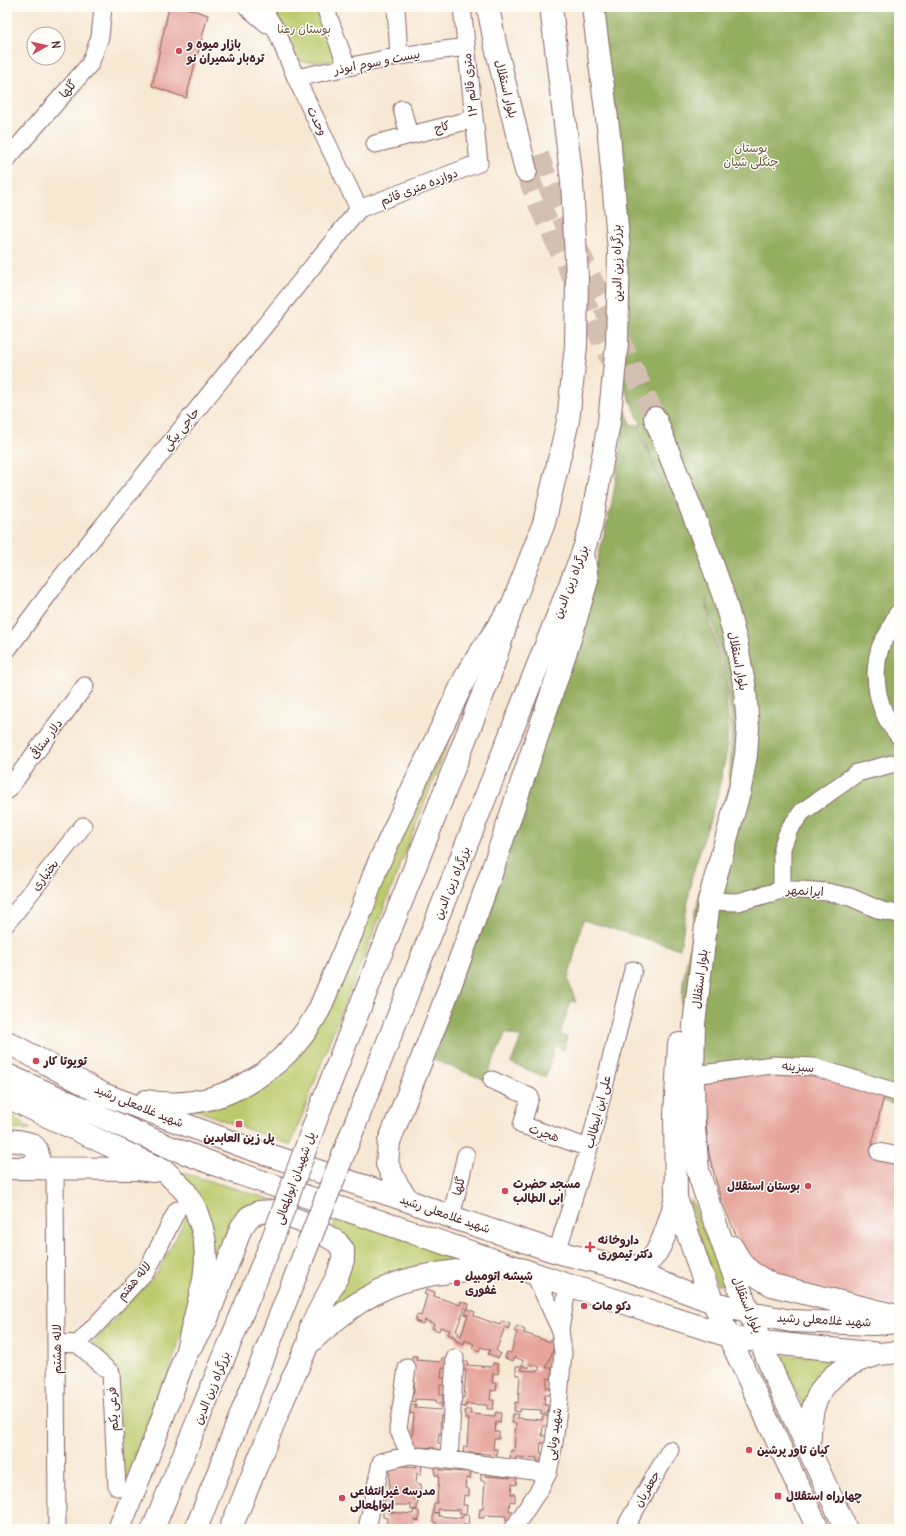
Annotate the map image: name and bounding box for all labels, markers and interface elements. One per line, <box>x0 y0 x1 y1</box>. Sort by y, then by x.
park label: بوستان رعنا <box>277 21 331 37</box>
north arrow <box>26 26 66 66</box>
place label: بازار میوه و تره‌بار شمیران نو <box>186 36 265 66</box>
text: N <box>48 40 63 49</box>
marker: بازار میوه و تره‌بار شمیران نو <box>174 46 184 56</box>
street label: بیست و سوم ابوذر <box>332 46 422 79</box>
street label: ۱۲ متری قائم <box>459 52 482 118</box>
street label: بلوار استقلال <box>491 58 521 120</box>
street label: گلها <box>56 77 80 101</box>
street label: وحدت <box>303 104 331 138</box>
street label: کاج <box>432 117 452 138</box>
park label: بوستان جنگلی شیان <box>724 140 778 170</box>
street label: دوازده متری قائم <box>378 165 461 210</box>
street label: بزرگراه زین الدین <box>608 224 626 302</box>
street label: حاجی بیگی <box>159 404 203 454</box>
street label: بزرگراه زین الدین <box>550 543 592 621</box>
street label: بلوار استقلال <box>724 630 752 692</box>
street label: دلار ستاقی <box>26 716 65 761</box>
street label: بزرگراه زین الدین <box>430 844 474 922</box>
street label: بختیاری <box>28 856 62 894</box>
street label: ایرانمهر <box>785 882 824 899</box>
street label: بلوار استقلال <box>688 948 712 1010</box>
place label: تویوتا کار <box>43 1053 88 1069</box>
marker: تویوتا کار <box>31 1056 41 1066</box>
street label: سبزینه <box>781 1058 815 1076</box>
street label: علی ابن ابیطالب <box>581 1074 615 1150</box>
street label: شهید غلامعلی رشید <box>92 1081 186 1131</box>
marker: پل زین العابدین <box>234 1119 244 1129</box>
street label: هجرت <box>527 1120 562 1146</box>
street label: پل شهیدان ابوالمعالی <box>271 1129 319 1227</box>
place label: پل زین العابدین <box>203 1130 275 1146</box>
street label: گلها <box>449 1175 468 1197</box>
place label: مسجد حضرت ابی الطالب <box>513 1176 581 1206</box>
place label: بوستان استقلال <box>727 1178 800 1194</box>
marker: بوستان استقلال <box>803 1181 813 1191</box>
marker: مسجد حضرت ابی الطالب <box>500 1186 510 1196</box>
street label: شهید غلامعلی رشید <box>398 1191 492 1237</box>
place label: داروخانه دکتر تیموری <box>598 1232 653 1262</box>
marker: داروخانه دکتر تیموری <box>585 1242 595 1252</box>
street label: لاله هفتم <box>113 1258 155 1304</box>
place label: شیشه اتومبیل غفوری <box>465 1268 533 1298</box>
street label: بلوار استقلال <box>728 1274 766 1336</box>
marker: شیشه اتومبیل غفوری <box>452 1278 462 1288</box>
place label: دکو مات <box>592 1298 631 1314</box>
marker: دکو مات <box>579 1301 589 1311</box>
street label: شهید غلامعلی رشید <box>776 1310 872 1330</box>
street label: لاله هشتم <box>49 1324 66 1374</box>
street label: بزرگراه زین الدین <box>190 1349 234 1427</box>
street label: فرعی یکم <box>104 1386 123 1432</box>
street label: شهید ونایی <box>542 1407 566 1461</box>
place label: کیان تاور پرشین <box>757 1442 830 1458</box>
marker: کیان تاور پرشین <box>744 1445 754 1455</box>
street label: جعفریان <box>630 1468 664 1510</box>
place label: مدرسه غیرانتفاعی ابوالمعالی <box>350 1483 436 1513</box>
place label: چهارراه استقلال <box>786 1488 862 1504</box>
marker: چهارراه استقلال <box>773 1491 783 1501</box>
marker: مدرسه غیرانتفاعی ابوالمعالی <box>337 1493 347 1503</box>

